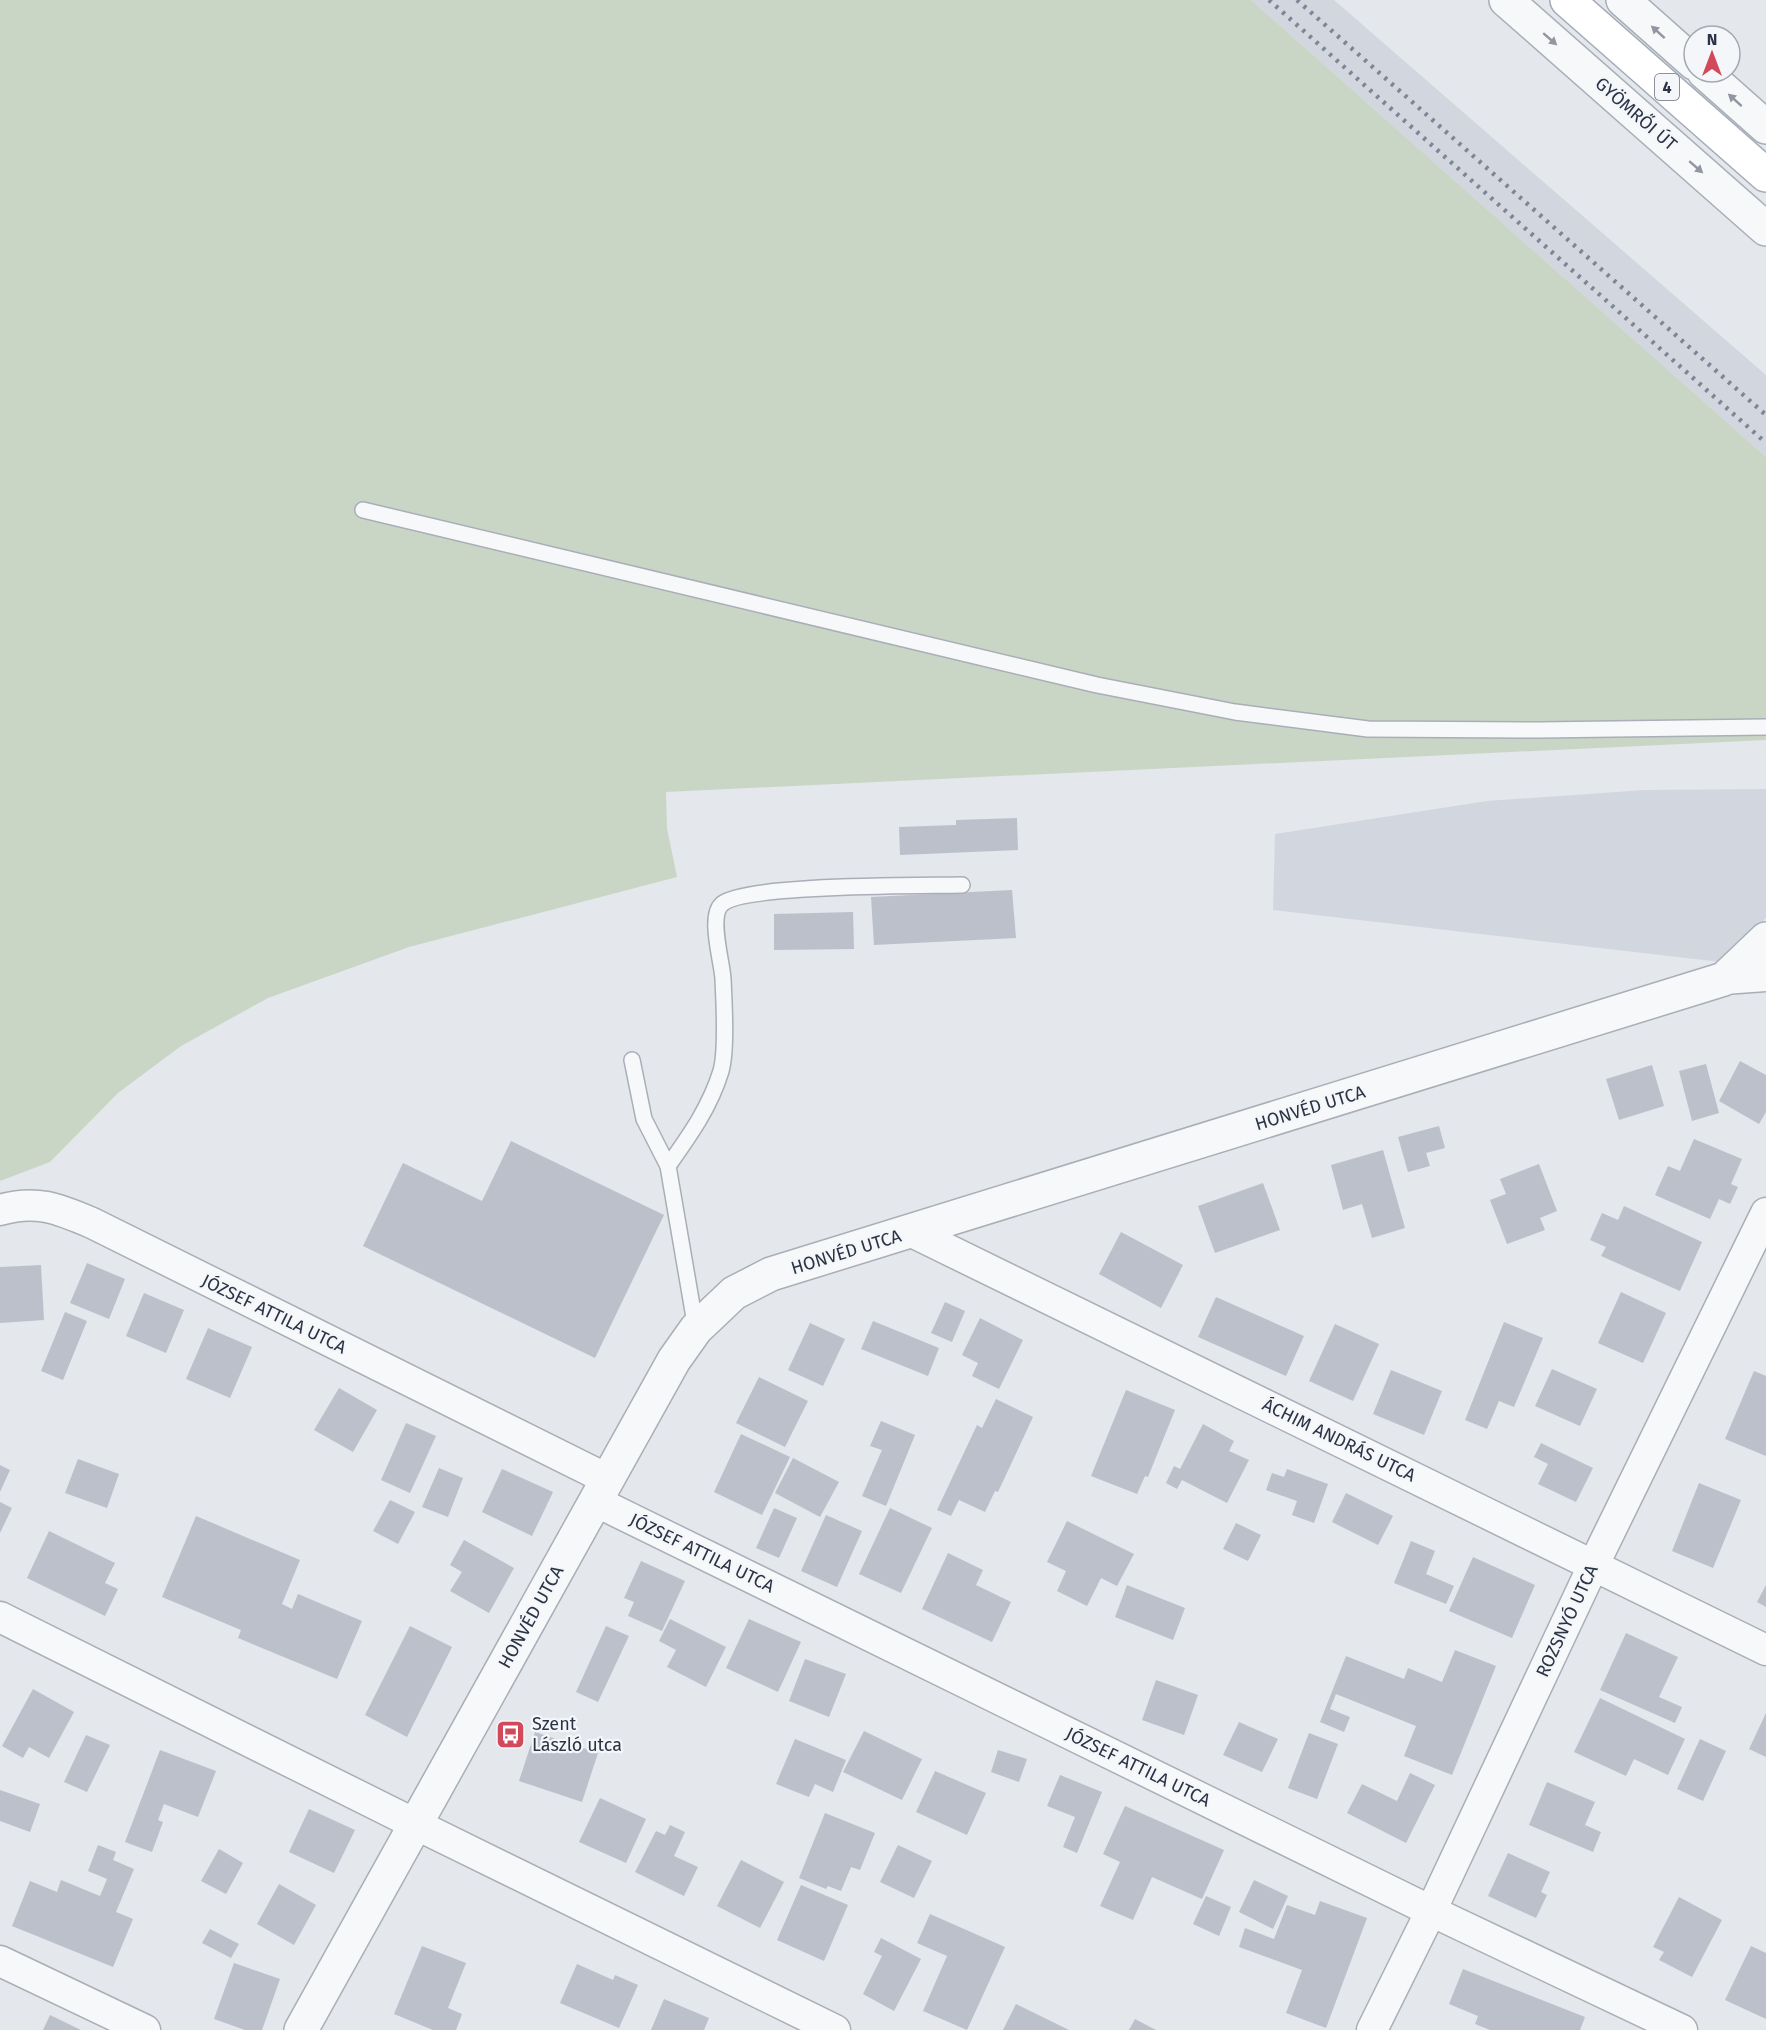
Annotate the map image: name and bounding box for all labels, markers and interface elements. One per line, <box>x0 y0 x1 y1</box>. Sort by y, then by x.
north arrow <box>1682 24 1742 84</box>
one-way arrow <box>1651 25 1666 39</box>
text: N <box>1707 30 1717 49</box>
one-way arrow <box>1542 32 1557 45</box>
street label: GYÖMRŐI ÚT <box>1591 72 1683 156</box>
road number: 4 <box>1655 74 1679 100</box>
one-way arrow <box>1728 94 1743 107</box>
one-way arrow <box>1688 160 1703 173</box>
street label: HONVÉD UTCA <box>1252 1080 1368 1135</box>
street label: HONVÉD UTCA <box>788 1224 904 1279</box>
street label: JÓZSEF ATTILA UTCA <box>198 1269 350 1359</box>
street label: ÁCHIM ANDRÁS UTCA <box>1259 1392 1420 1487</box>
street label: JÓZSEF ATTILA UTCA <box>626 1508 778 1598</box>
street label: HONVÉD UTCA <box>493 1561 569 1672</box>
street label: ROZSNYÓ UTCA <box>1531 1561 1603 1681</box>
place label: Szent László utca <box>532 1713 622 1756</box>
bus stop icon: Szent László utca <box>495 1718 527 1750</box>
street label: JÓZSEF ATTILA UTCA <box>1062 1722 1214 1812</box>

